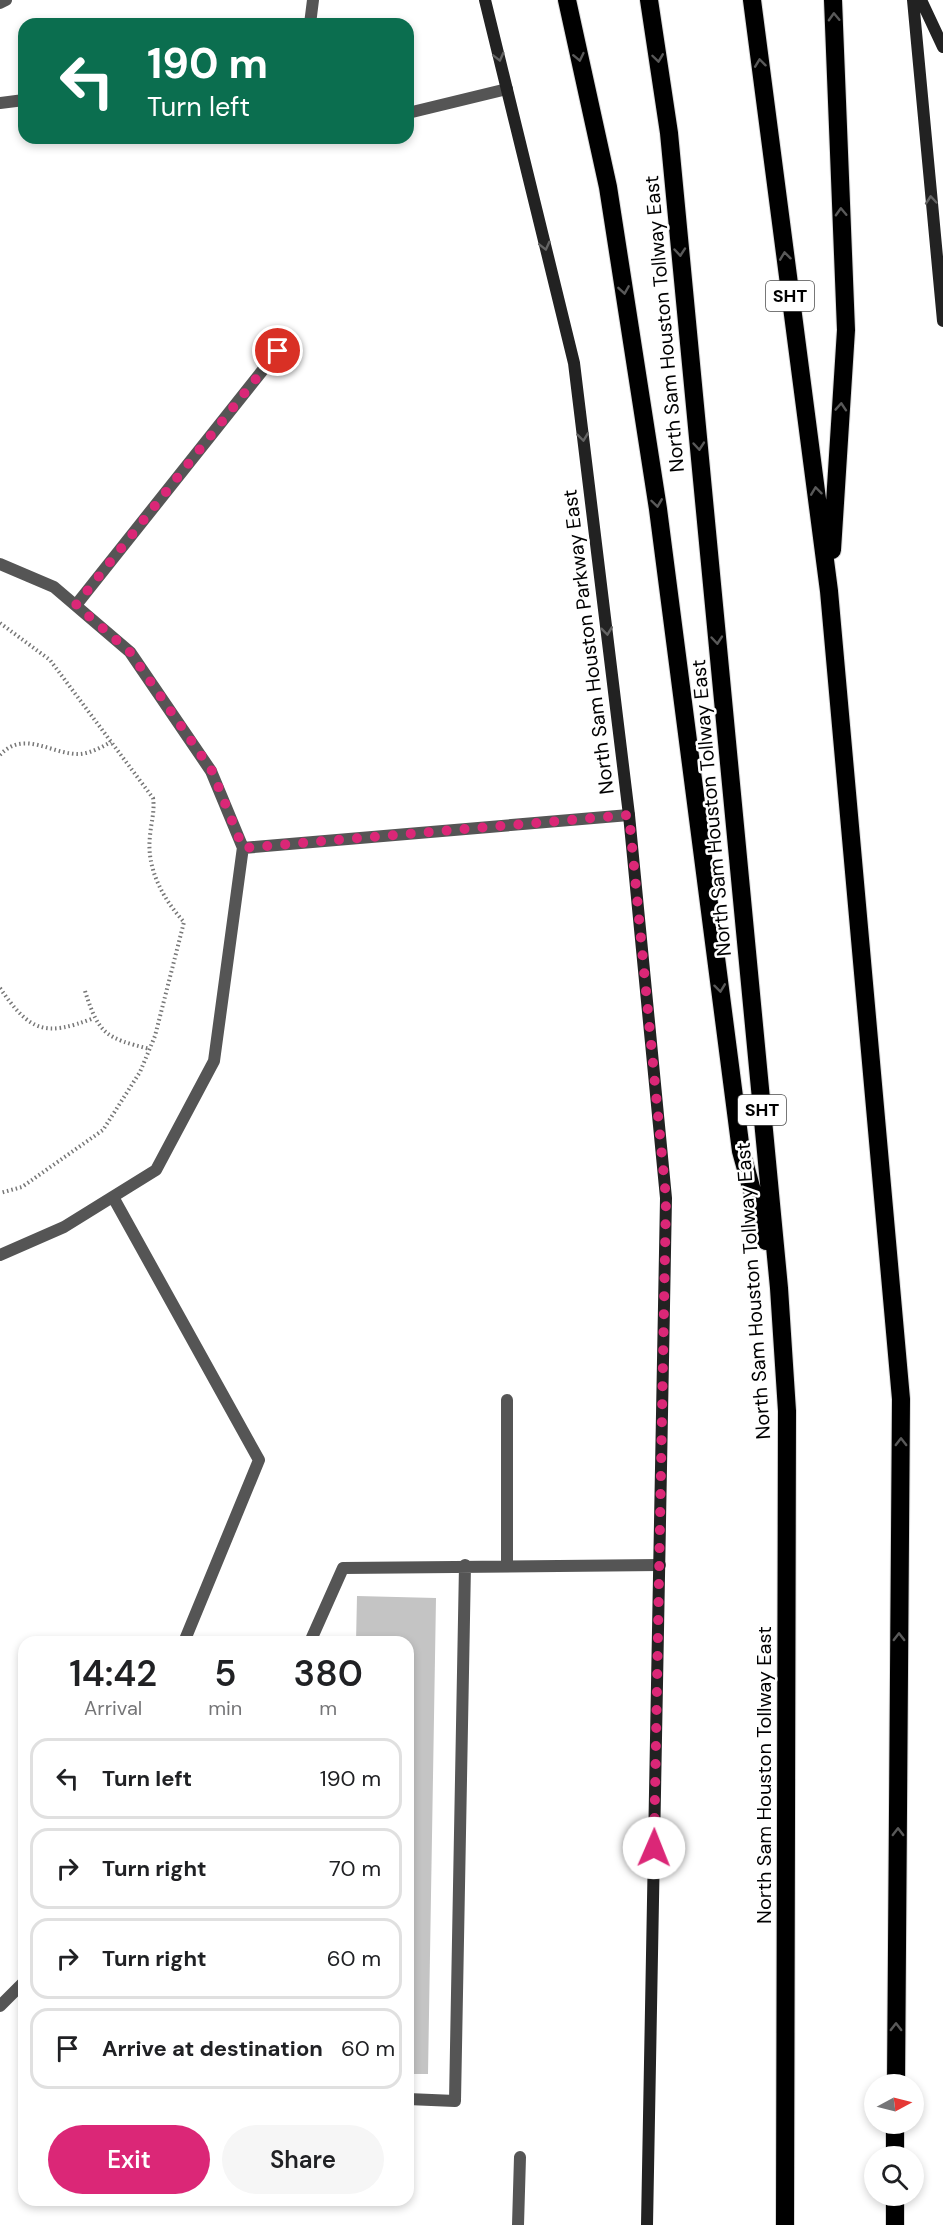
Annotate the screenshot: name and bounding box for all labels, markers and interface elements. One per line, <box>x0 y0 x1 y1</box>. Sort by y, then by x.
one-way arrow <box>827 13 840 22</box>
text: 190 m <box>147 36 268 91</box>
icon: left <box>48 42 126 120</box>
one-way arrow <box>491 52 504 62</box>
one-way arrow <box>572 52 585 62</box>
one-way arrow <box>651 53 663 63</box>
one-way arrow <box>754 58 767 68</box>
text: Turn left <box>147 89 250 124</box>
street label: North Sam Houston Tollway East <box>638 174 690 474</box>
one-way arrow <box>925 195 938 204</box>
one-way arrow <box>835 208 848 217</box>
one-way arrow <box>538 241 551 251</box>
one-way arrow <box>673 247 686 256</box>
one-way arrow <box>780 252 792 261</box>
road number: SHT <box>766 281 814 311</box>
one-way arrow <box>617 285 629 294</box>
pin <box>252 325 303 376</box>
icon: arrive <box>261 334 294 367</box>
one-way arrow <box>834 402 847 411</box>
one-way arrow <box>576 432 589 442</box>
one-way arrow <box>692 441 705 450</box>
one-way arrow <box>811 487 823 496</box>
street label: North Sam Houston Parkway East <box>556 488 620 796</box>
one-way arrow <box>650 499 662 508</box>
one-way arrow <box>600 626 612 635</box>
one-way arrow <box>710 635 723 644</box>
street label: North Sam Houston Tollway East <box>685 658 737 958</box>
one-way arrow <box>713 984 726 993</box>
road number: SHT <box>738 1095 786 1125</box>
street label: North Sam Houston Tollway East <box>730 1141 776 1440</box>
one-way arrow <box>895 1437 907 1446</box>
street label: North Sam Houston Tollway East <box>751 1626 777 1924</box>
one-way arrow <box>893 1632 905 1641</box>
text: 14:42 <box>69 1650 157 1697</box>
text: 5 <box>214 1650 236 1697</box>
text: 380 <box>294 1650 363 1697</box>
text: Arrival <box>84 1695 142 1721</box>
text: min <box>208 1695 242 1721</box>
text: m <box>319 1695 337 1721</box>
icon: left <box>51 1762 84 1795</box>
text: Turn left <box>102 1764 192 1793</box>
text: 190 m <box>320 1764 381 1793</box>
position arrow <box>622 1816 686 1880</box>
one-way arrow <box>892 1827 904 1836</box>
icon: right <box>51 1852 84 1885</box>
text: Turn right <box>102 1854 207 1883</box>
text: 70 m <box>329 1854 381 1883</box>
icon: right <box>51 1942 84 1975</box>
text: Turn right <box>102 1944 207 1973</box>
text: 60 m <box>327 1944 381 1973</box>
one-way arrow <box>890 2022 902 2031</box>
icon: arrive <box>51 2032 84 2065</box>
text: Arrive at destination <box>102 2034 323 2063</box>
text: 60 m <box>341 2034 395 2063</box>
north arrow <box>864 2074 924 2134</box>
map controls <box>864 2074 924 2206</box>
button: Exit <box>48 2125 210 2194</box>
button: Share <box>222 2125 384 2194</box>
button: search <box>864 2146 924 2206</box>

